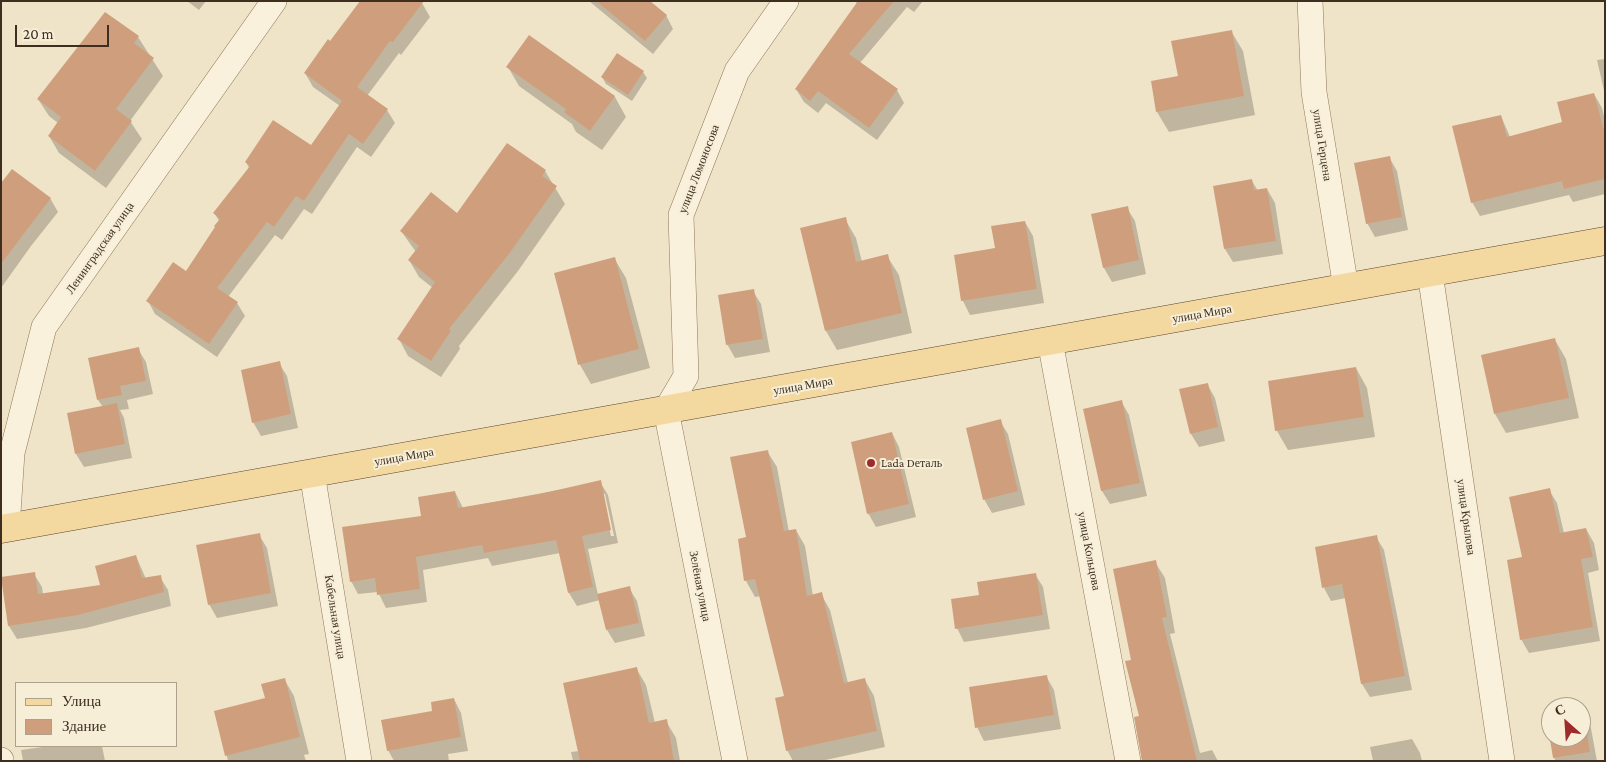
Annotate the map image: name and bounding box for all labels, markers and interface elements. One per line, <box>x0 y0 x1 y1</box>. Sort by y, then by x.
scale bar <box>18 15 111 47</box>
text: 20 m <box>23 26 54 42</box>
street label: улица Герцена <box>1309 108 1335 182</box>
street label: улица Ломоносова <box>675 123 723 215</box>
street label: Ленинградская улица <box>63 199 137 297</box>
street label: улица Мира <box>1171 302 1233 326</box>
street label: улица Мира <box>772 374 834 398</box>
street label: улица Мира <box>373 445 435 469</box>
place label: Lada Dеталь <box>881 456 942 470</box>
marker: Lada Dеталь <box>865 457 877 469</box>
street label: улица Крылова <box>1454 478 1478 556</box>
street label: улица Кольцова <box>1074 510 1104 592</box>
street label: Зелёная улица <box>686 549 714 623</box>
street label: Кабельная улица <box>321 574 349 660</box>
legend <box>15 682 178 747</box>
text: Улица <box>62 693 101 709</box>
north arrow <box>1541 697 1591 747</box>
text: С <box>1552 700 1568 719</box>
text: Здание <box>62 718 106 734</box>

